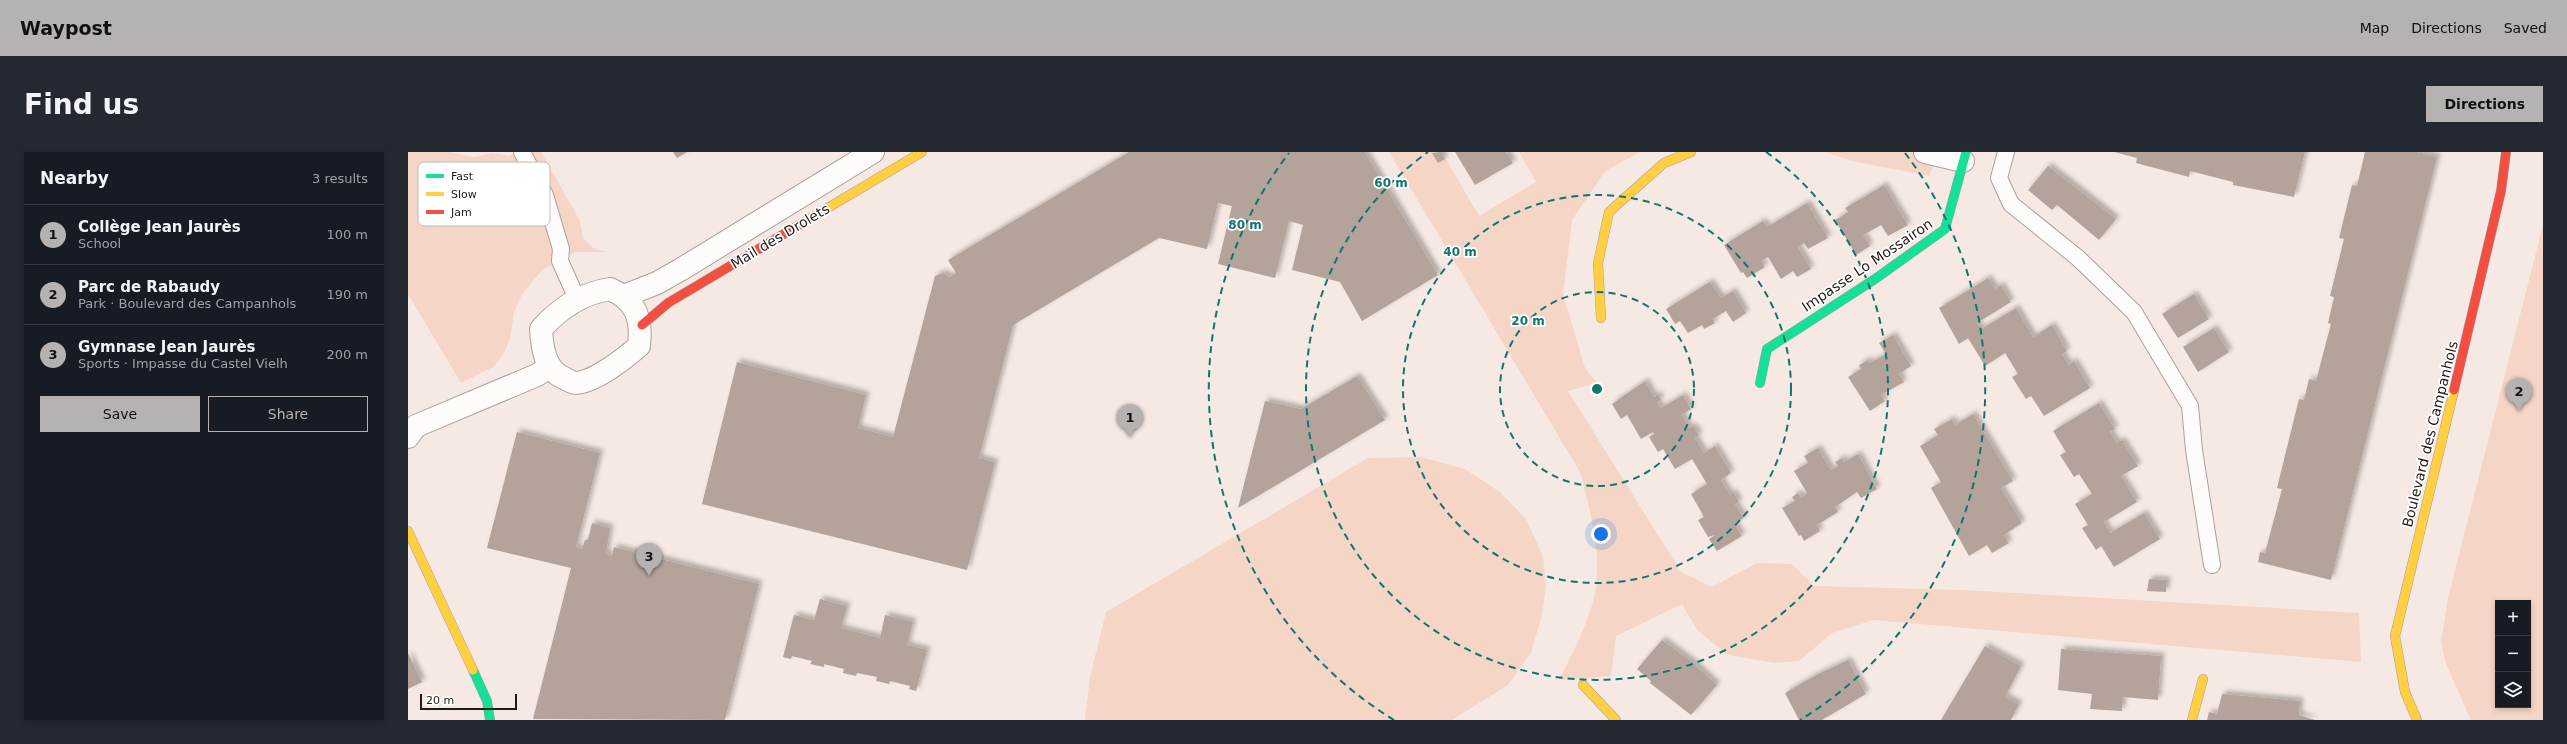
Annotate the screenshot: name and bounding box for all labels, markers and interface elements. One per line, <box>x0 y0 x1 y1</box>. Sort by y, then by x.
text: Waypost <box>20 17 112 39</box>
text: Map <box>2360 20 2389 36</box>
text: Directions <box>2411 20 2482 36</box>
text: Saved <box>2504 20 2547 36</box>
button: Directions <box>2426 86 2543 122</box>
text: Find us <box>24 88 139 121</box>
legend <box>418 162 550 226</box>
text: Nearby <box>40 168 109 188</box>
text: Fast <box>451 170 474 183</box>
text: 3 results <box>312 171 368 186</box>
text: 60 m <box>1374 176 1408 190</box>
text: Slow <box>451 188 477 201</box>
street label: Mail des Drolets <box>728 200 832 272</box>
text: Jam <box>450 206 472 219</box>
street label: Impasse Lo Mossairon <box>1799 215 1935 315</box>
text: Collège Jean Jaurès <box>78 218 241 236</box>
text: 80 m <box>1228 218 1262 232</box>
text: 1 <box>48 227 58 242</box>
text: 100 m <box>326 227 368 242</box>
text: School <box>78 236 121 251</box>
text: 40 m <box>1443 245 1477 259</box>
text: Parc de Rabaudy <box>78 278 220 296</box>
text: 2 <box>48 287 58 302</box>
text: 190 m <box>326 287 368 302</box>
text: Park · Boulevard des Campanhols <box>78 296 296 311</box>
text: 20 m <box>1511 314 1545 328</box>
text: Gymnase Jean Jaurès <box>78 338 256 356</box>
street label: Boulevard des Campanhols <box>2399 339 2461 529</box>
text: 3 <box>48 347 58 362</box>
text: 200 m <box>326 347 368 362</box>
text: Sports · Impasse du Castel Vielh <box>78 356 288 371</box>
pin: 2 <box>2506 378 2532 411</box>
centre of rings <box>1590 382 1604 396</box>
button: Save <box>40 396 200 432</box>
button: Share <box>208 396 368 432</box>
pin: 1 <box>1117 404 1143 437</box>
your location <box>1591 524 1611 544</box>
pin: 3 <box>636 543 662 576</box>
map controls <box>2495 600 2531 708</box>
button: + <box>2495 600 2531 636</box>
button: − <box>2495 636 2531 672</box>
button: layers <box>2495 672 2531 708</box>
scale bar <box>420 692 517 711</box>
text: 20 m <box>426 694 454 707</box>

